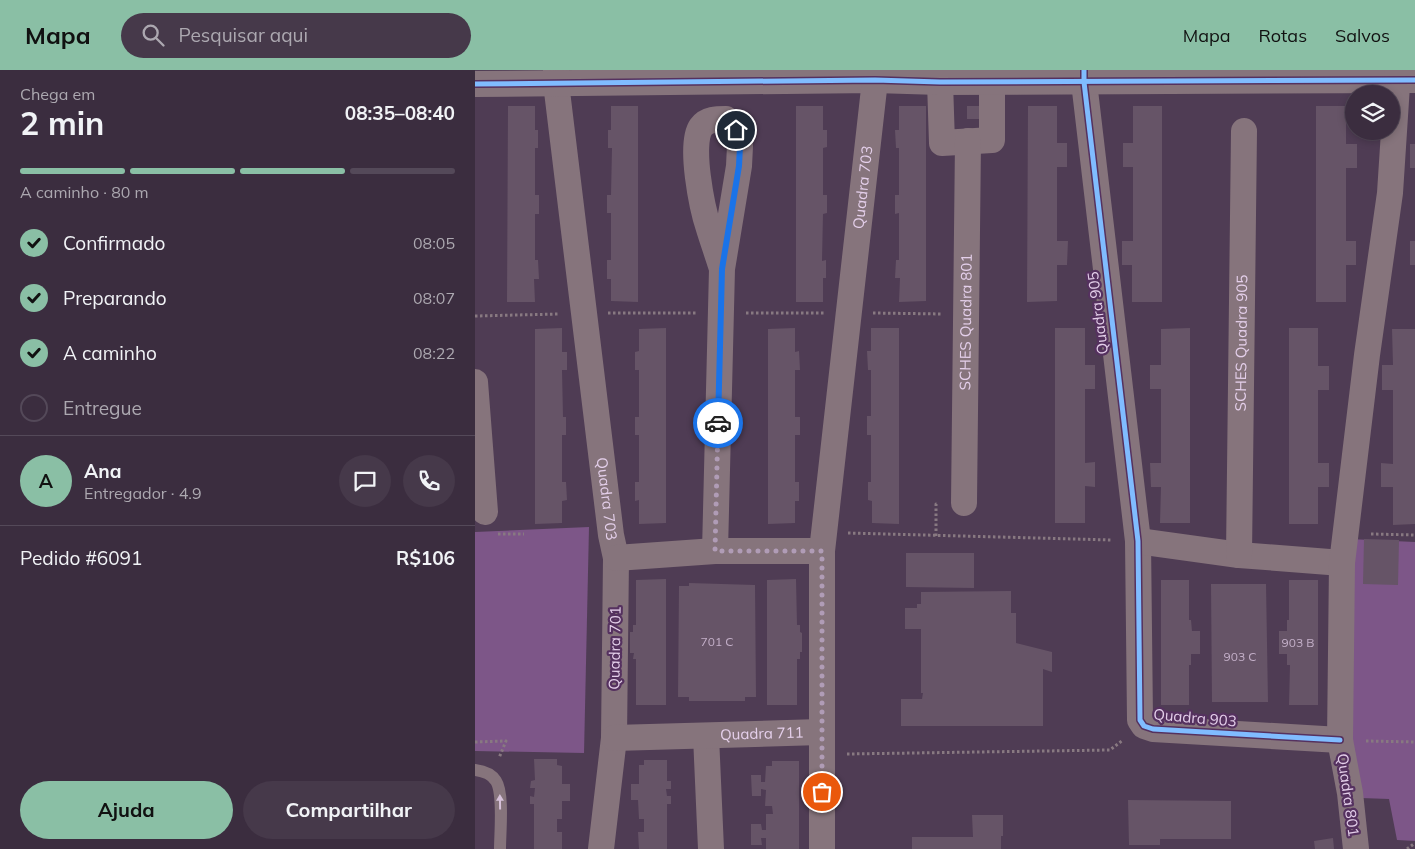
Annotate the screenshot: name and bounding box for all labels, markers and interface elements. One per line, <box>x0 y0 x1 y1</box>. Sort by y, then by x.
search box <box>121 13 471 58</box>
text: Mapa <box>25 20 91 50</box>
icon: search <box>139 21 167 49</box>
text: Pesquisar aqui <box>179 23 308 47</box>
text: Mapa <box>1183 24 1231 47</box>
text: Rotas <box>1259 24 1307 47</box>
text: Salvos <box>1335 24 1390 47</box>
text: Chega em <box>20 84 95 104</box>
map controls <box>1345 85 1400 140</box>
button: layers <box>1345 85 1400 140</box>
text: 08:35–08:40 <box>345 101 455 125</box>
text: 2 min <box>20 103 104 143</box>
pin <box>715 109 757 151</box>
icon: home <box>722 116 750 144</box>
street label: Quadra 703 <box>848 145 877 230</box>
text: A caminho · 80 m <box>20 182 149 202</box>
icon: check <box>20 229 48 257</box>
text: Confirmado <box>63 231 165 255</box>
text: 08:05 <box>413 233 455 253</box>
street label: SCHES Quadra 801 <box>955 254 976 390</box>
street label: Quadra 905 <box>1083 270 1112 356</box>
street label: SCHES Quadra 905 <box>1231 275 1251 411</box>
icon: check <box>20 284 48 312</box>
text: Preparando <box>63 286 167 310</box>
text: 08:07 <box>413 288 455 308</box>
icon: check <box>20 339 48 367</box>
text: A caminho <box>63 341 157 365</box>
text: 08:22 <box>413 343 455 363</box>
text: Entregue <box>63 396 142 420</box>
courier <box>693 398 743 448</box>
icon: car <box>704 409 732 437</box>
button: chat <box>339 455 391 507</box>
button: phone <box>403 455 455 507</box>
street label: Quadra 703 <box>593 456 622 542</box>
text: Ana <box>84 459 122 483</box>
text: A <box>39 469 53 493</box>
text: Entregador · 4.9 <box>84 483 201 503</box>
text: Pedido #6091 <box>20 546 142 570</box>
text: R$106 <box>396 546 455 570</box>
street label: Quadra 701 <box>604 606 625 690</box>
house number: 701 C <box>701 634 733 649</box>
house number: 903 B <box>1282 635 1314 650</box>
house number: 903 C <box>1224 649 1256 664</box>
street label: Quadra 903 <box>1153 704 1237 731</box>
street label: Quadra 711 <box>720 723 804 744</box>
street label: Quadra 801 <box>1333 752 1364 838</box>
pin <box>801 771 843 813</box>
icon: bag <box>808 778 836 806</box>
button: Ajuda <box>20 781 233 839</box>
button: Compartilhar <box>243 781 455 839</box>
one-way arrow <box>496 794 504 810</box>

